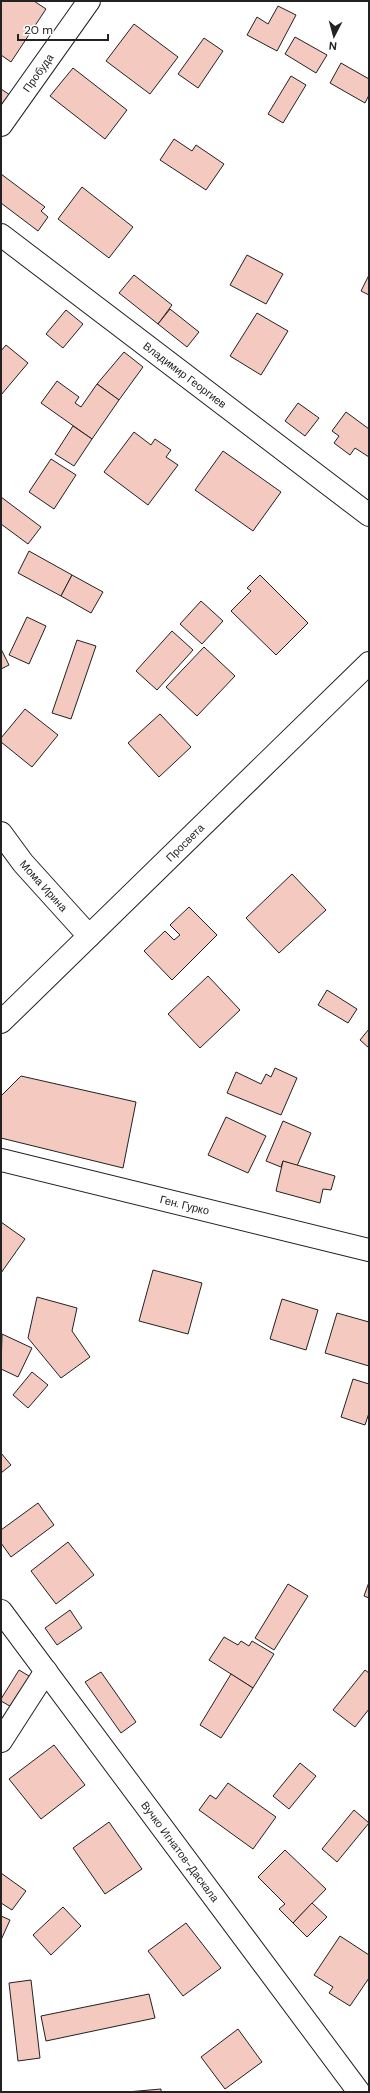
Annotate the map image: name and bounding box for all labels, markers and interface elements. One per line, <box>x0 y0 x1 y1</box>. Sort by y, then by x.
scale bar <box>18 16 108 42</box>
north arrow <box>314 16 354 56</box>
text: 20 m <box>24 22 53 38</box>
text: N <box>328 39 338 53</box>
street label: Пробуда <box>20 50 57 95</box>
street label: Владимир Георгиев <box>140 339 229 411</box>
street label: Просвета <box>163 820 208 864</box>
street label: Мома Ирина <box>17 857 71 915</box>
street label: Ген. Гурко <box>158 1192 211 1218</box>
street label: Вучко Игнатов-Даскала <box>138 1799 223 1905</box>

